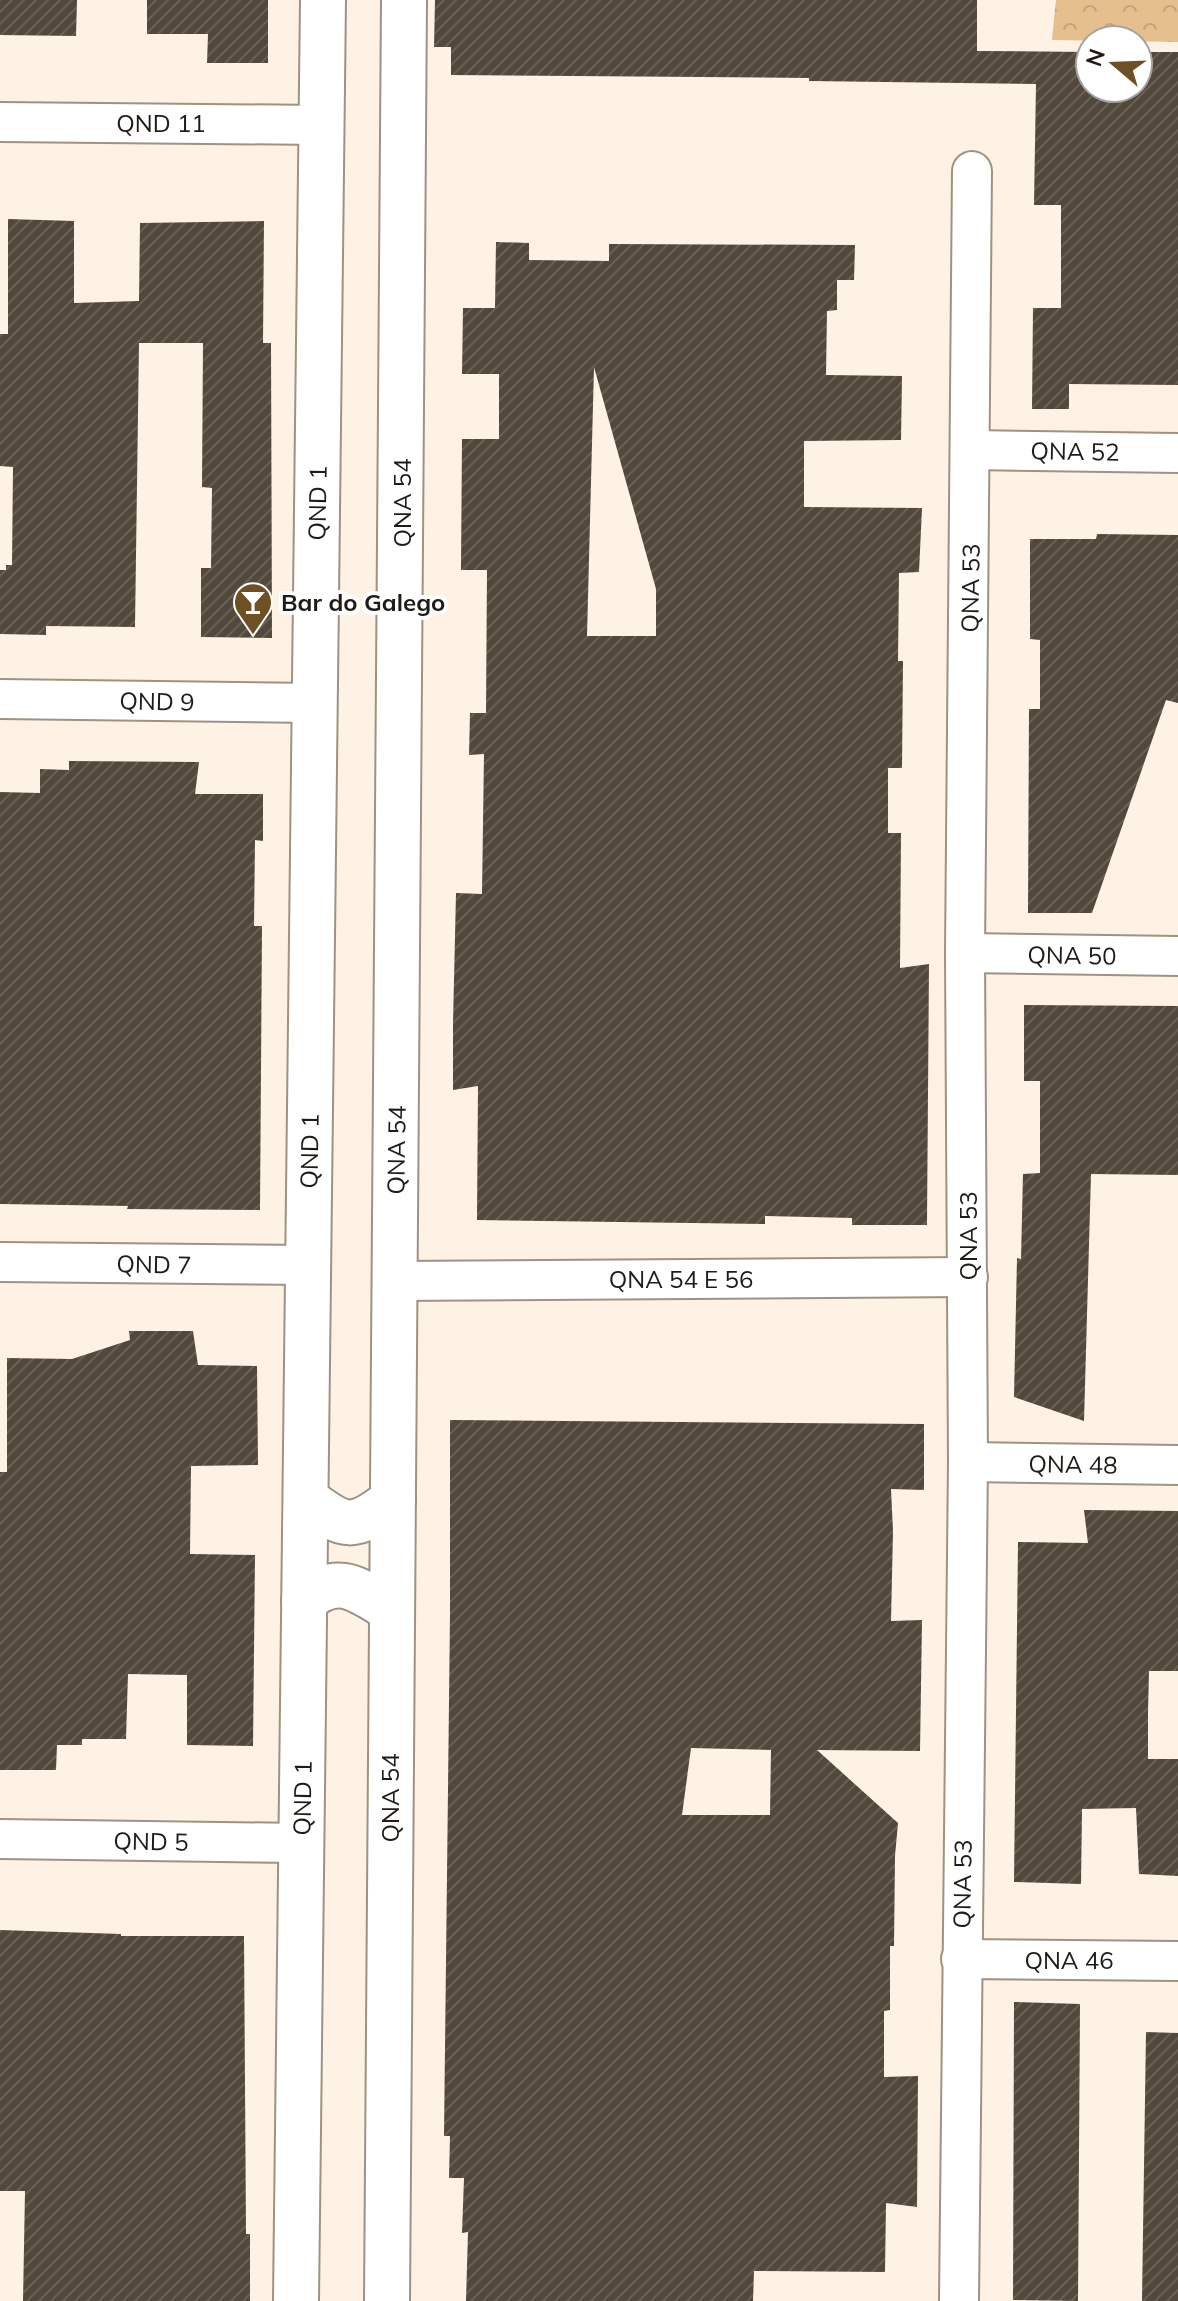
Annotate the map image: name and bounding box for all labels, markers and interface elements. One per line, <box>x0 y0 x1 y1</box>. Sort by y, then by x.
north arrow <box>1074 24 1154 104</box>
text: N <box>1079 45 1111 70</box>
street label: QND 11 <box>116 108 206 138</box>
street label: QNA 52 <box>1030 435 1120 467</box>
street label: QNA 54 <box>387 458 417 548</box>
street label: QND 1 <box>301 465 333 541</box>
street label: QNA 53 <box>954 543 986 633</box>
bar icon: Bar do Galego <box>232 581 274 636</box>
place label: Bar do Galego <box>281 587 445 617</box>
street label: QND 9 <box>119 685 195 717</box>
street label: QNA 50 <box>1027 939 1117 971</box>
street label: QNA 54 <box>380 1105 412 1195</box>
street label: QND 1 <box>293 1113 325 1189</box>
street label: QNA 53 <box>953 1191 983 1281</box>
street label: QND 7 <box>116 1248 192 1280</box>
street label: QNA 54 E 56 <box>609 1264 753 1294</box>
street label: QNA 48 <box>1028 1448 1118 1480</box>
street label: QNA 54 <box>375 1753 405 1843</box>
street label: QND 1 <box>286 1760 318 1836</box>
street label: QND 5 <box>113 1825 189 1857</box>
street label: QNA 53 <box>946 1839 978 1929</box>
street label: QNA 46 <box>1024 1945 1114 1975</box>

